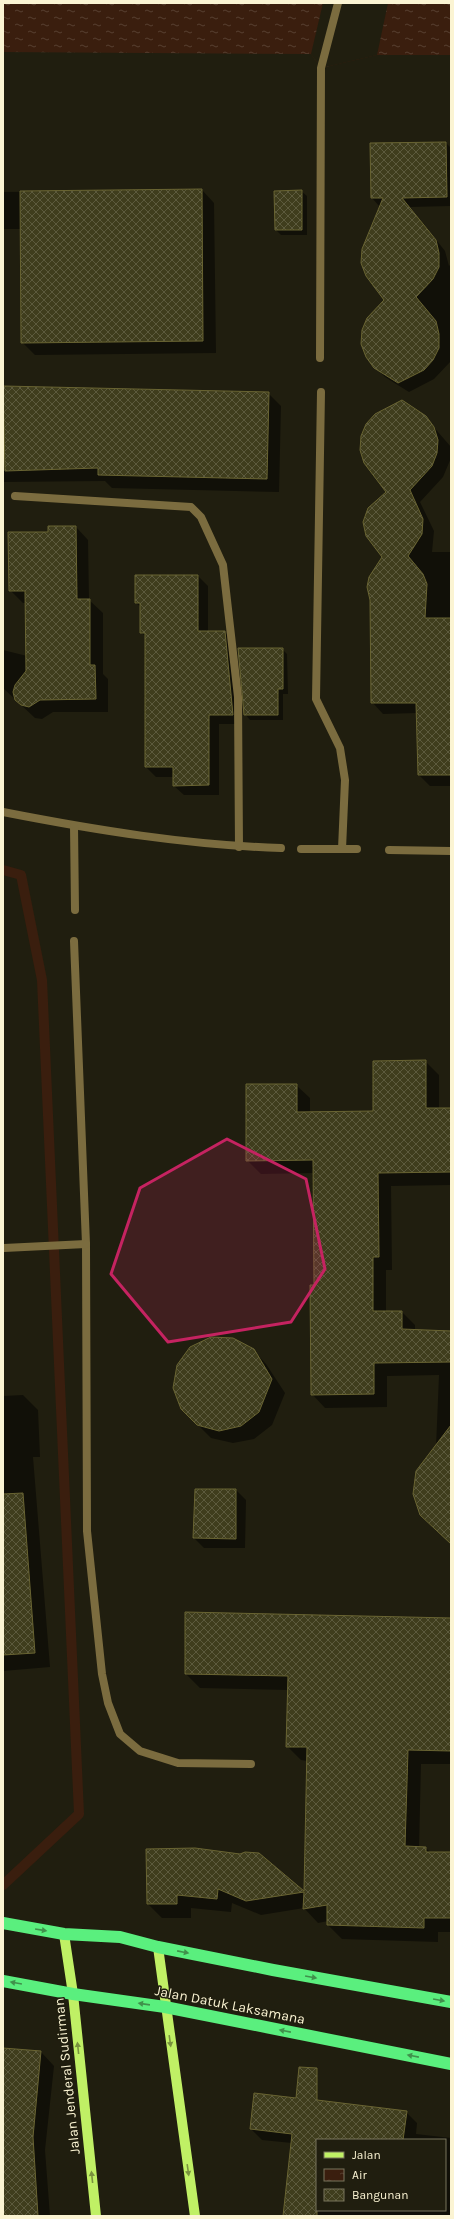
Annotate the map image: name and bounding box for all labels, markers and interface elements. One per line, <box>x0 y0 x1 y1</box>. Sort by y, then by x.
one-way arrow <box>35 1927 48 1933</box>
one-way arrow <box>177 1950 189 1956</box>
one-way arrow <box>305 1974 317 1980</box>
one-way arrow <box>9 1980 22 1986</box>
street label: Jalan Datuk Laksamana <box>153 1982 307 2028</box>
street label: Jalan Jenderal Sudirman <box>50 1997 84 2155</box>
one-way arrow <box>433 1997 445 2003</box>
one-way arrow <box>138 2001 150 2007</box>
one-way arrow <box>279 2028 291 2034</box>
one-way arrow <box>167 2035 173 2048</box>
one-way arrow <box>75 2042 82 2054</box>
one-way arrow <box>407 2053 419 2059</box>
legend <box>316 2139 446 2211</box>
text: Jalan <box>352 2148 381 2162</box>
one-way arrow <box>185 2164 191 2176</box>
text: Air <box>352 2168 367 2182</box>
one-way arrow <box>88 2171 95 2183</box>
text: Bangunan <box>352 2188 408 2202</box>

